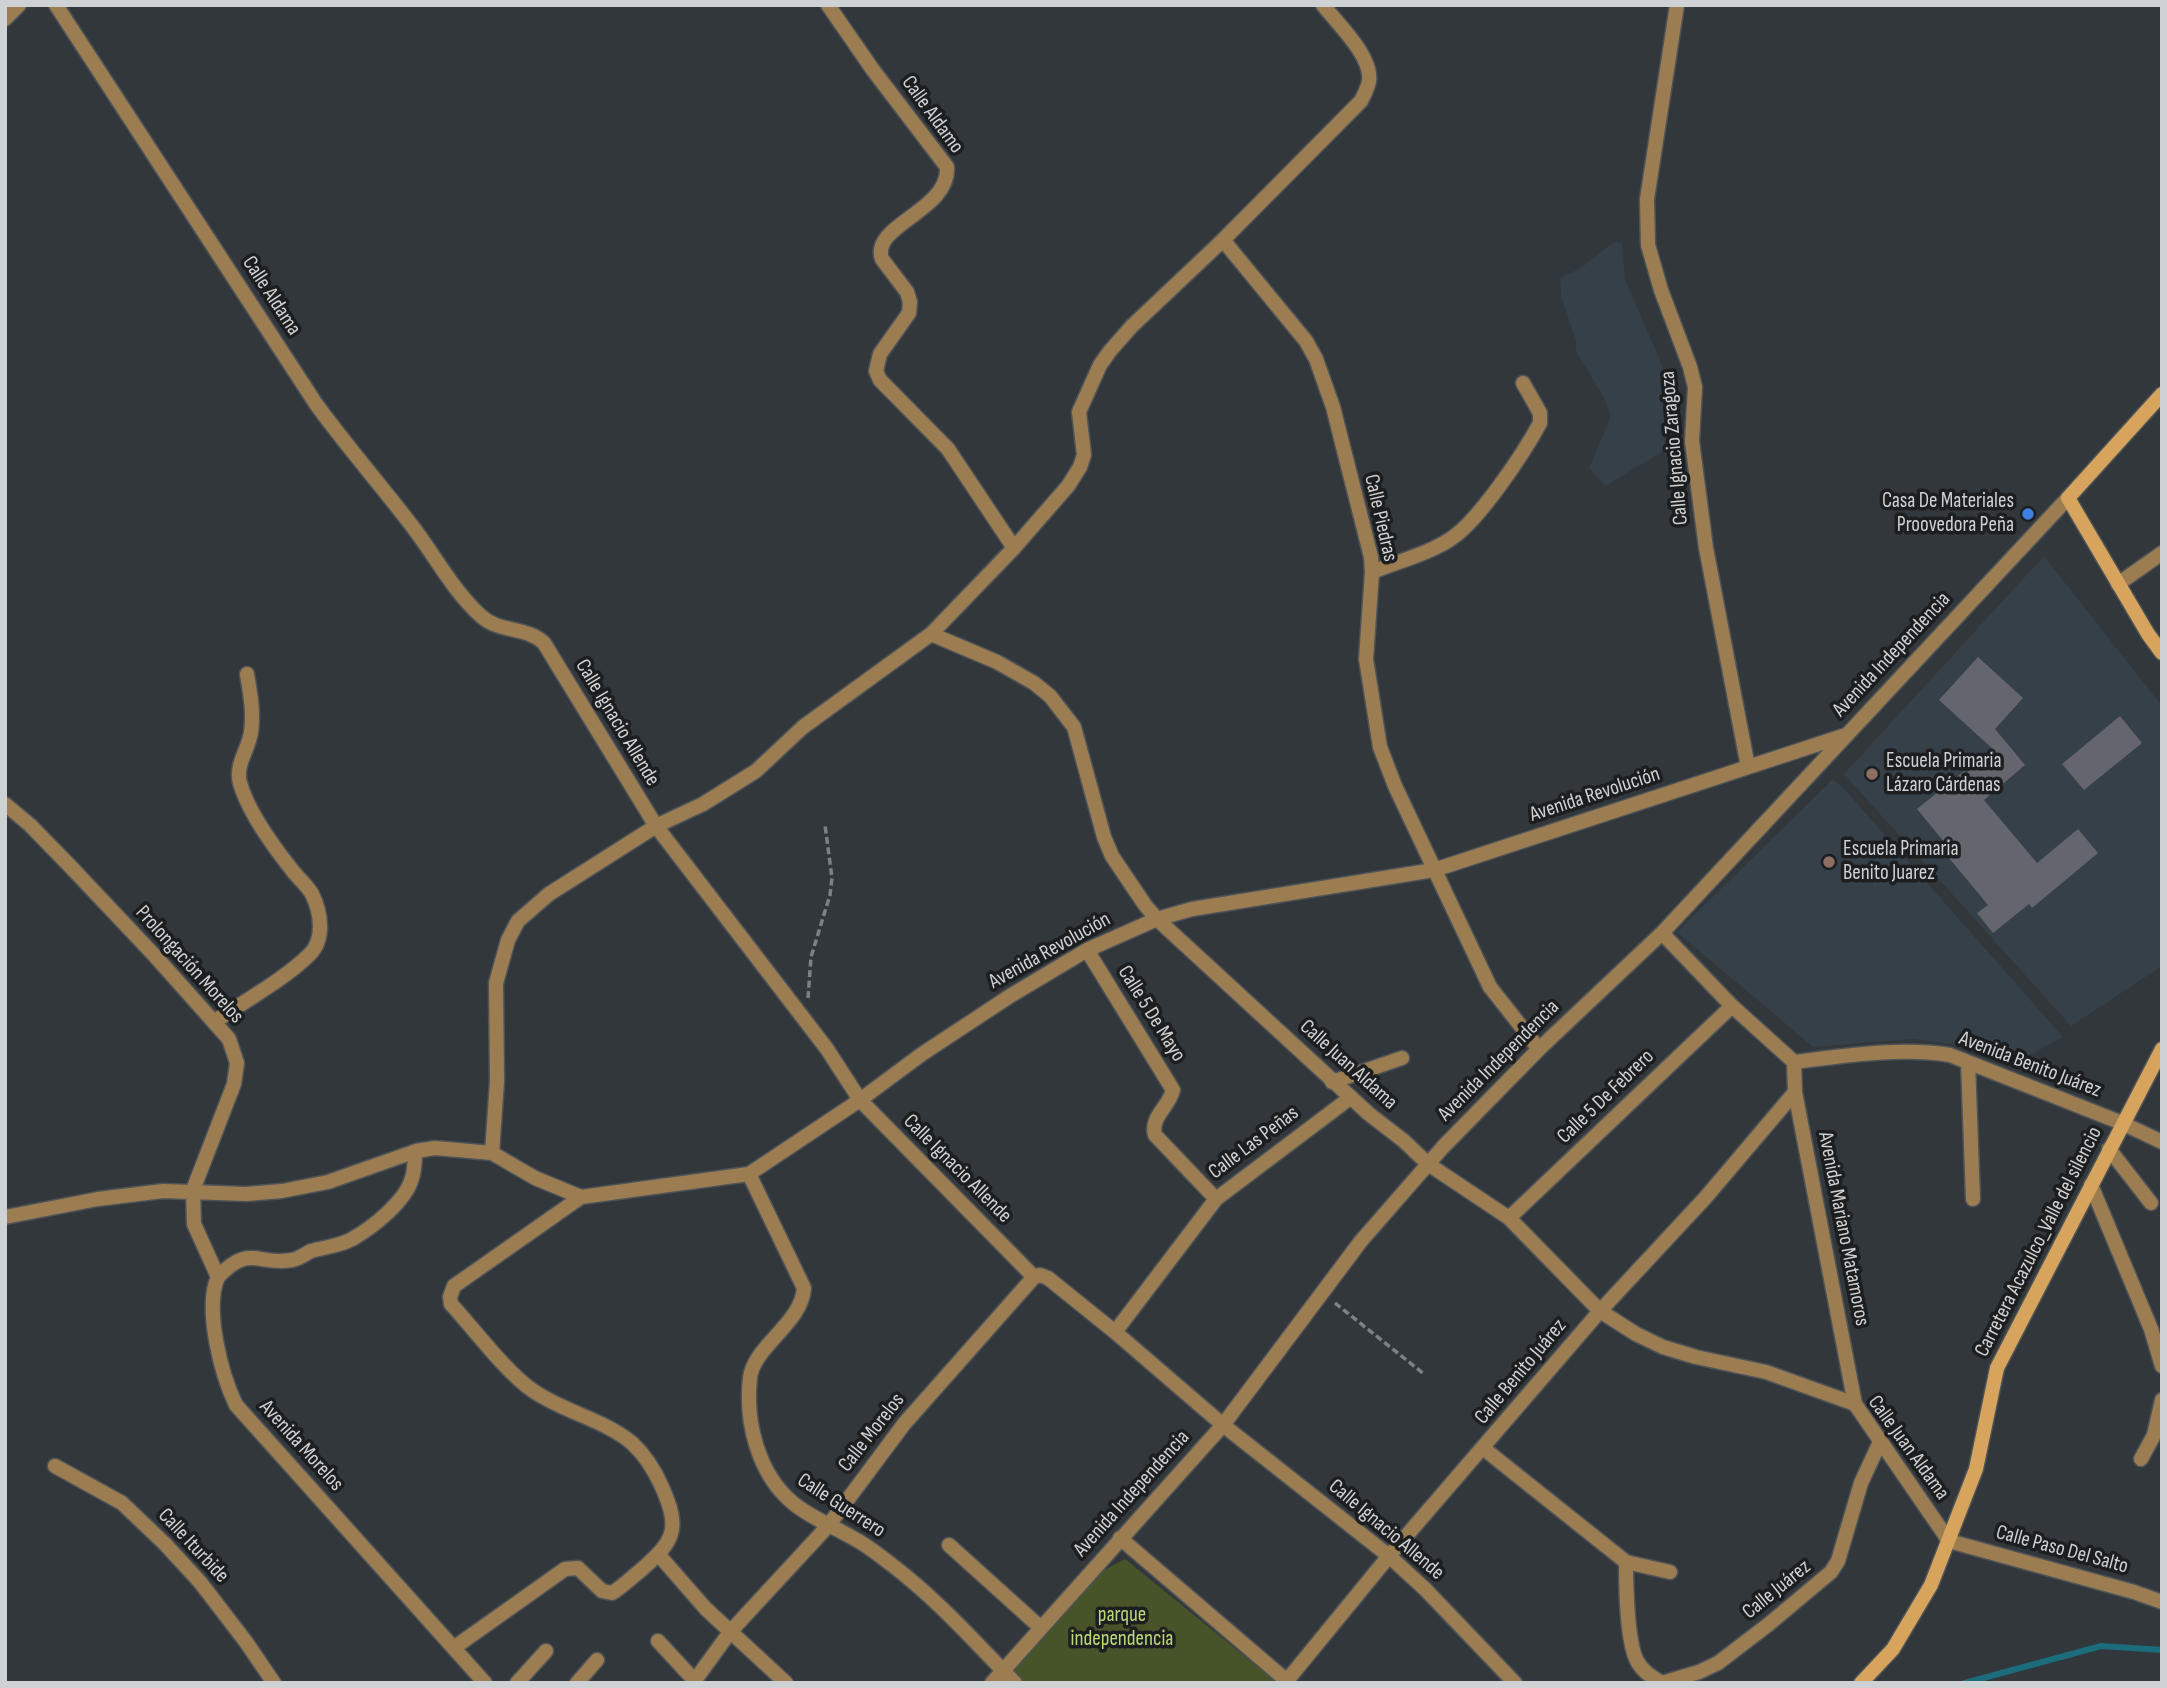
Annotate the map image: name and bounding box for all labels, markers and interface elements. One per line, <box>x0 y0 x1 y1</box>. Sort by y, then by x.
street label: Calle Aldamo <box>895 71 969 159</box>
street label: Calle Aldama <box>236 252 306 340</box>
street label: Calle Ignacio Zaragoza <box>1656 370 1694 526</box>
street label: Calle Piedras <box>1358 472 1402 564</box>
place label: Casa De Materiales Proovedora Peña <box>1882 489 2014 539</box>
marker: Casa De Materiales Proovedora Peña <box>2020 506 2036 522</box>
street label: Avenida Independencia <box>1828 587 1956 723</box>
street label: Calle Ignacio Allende <box>569 655 665 791</box>
place label: Escuela Primaria Lázaro Cárdenas <box>1886 749 2002 799</box>
street label: Avenida Revolución <box>1527 762 1663 828</box>
marker: Escuela Primaria Lázaro Cárdenas <box>1864 766 1880 782</box>
place label: Escuela Primaria Benito Juarez <box>1843 837 1959 887</box>
marker: Escuela Primaria Benito Juarez <box>1821 854 1837 870</box>
street label: Prolongación Morelos <box>129 901 249 1029</box>
street label: Avenida Revolución <box>985 907 1115 995</box>
street label: Calle 5 De Mayo <box>1112 961 1190 1067</box>
street label: Avenida Independencia <box>1433 995 1565 1127</box>
street label: Calle Juan Aldama <box>1294 1015 1402 1115</box>
street label: Avenida Benito Juárez <box>1955 1026 2105 1104</box>
street label: Calle 5 De Febrero <box>1552 1045 1660 1149</box>
street label: Calle Las Peñas <box>1204 1101 1304 1185</box>
street label: Calle Ignacio Allende <box>897 1109 1017 1229</box>
street label: Carretera Acazulco_Valle del silencio <box>1970 1123 2108 1361</box>
street label: Avenida Mariano Matamoros <box>1812 1130 1874 1328</box>
street label: Calle Benito Juárez <box>1470 1314 1572 1430</box>
street label: Calle Morelos <box>833 1389 911 1477</box>
street label: Calle Juan Aldama <box>1862 1391 1954 1505</box>
street label: Avenida Morelos <box>254 1395 348 1497</box>
street label: Avenida Independencia <box>1069 1426 1195 1562</box>
street label: Calle Guerrero <box>792 1468 890 1544</box>
street label: Calle Ignacio Allende <box>1323 1474 1449 1586</box>
street label: Calle Iturbide <box>152 1503 234 1589</box>
street label: Calle Paso Del Salto <box>1993 1520 2131 1580</box>
street label: Calle Juárez <box>1738 1555 1816 1625</box>
park label: parque independencia <box>1071 1603 1173 1653</box>

